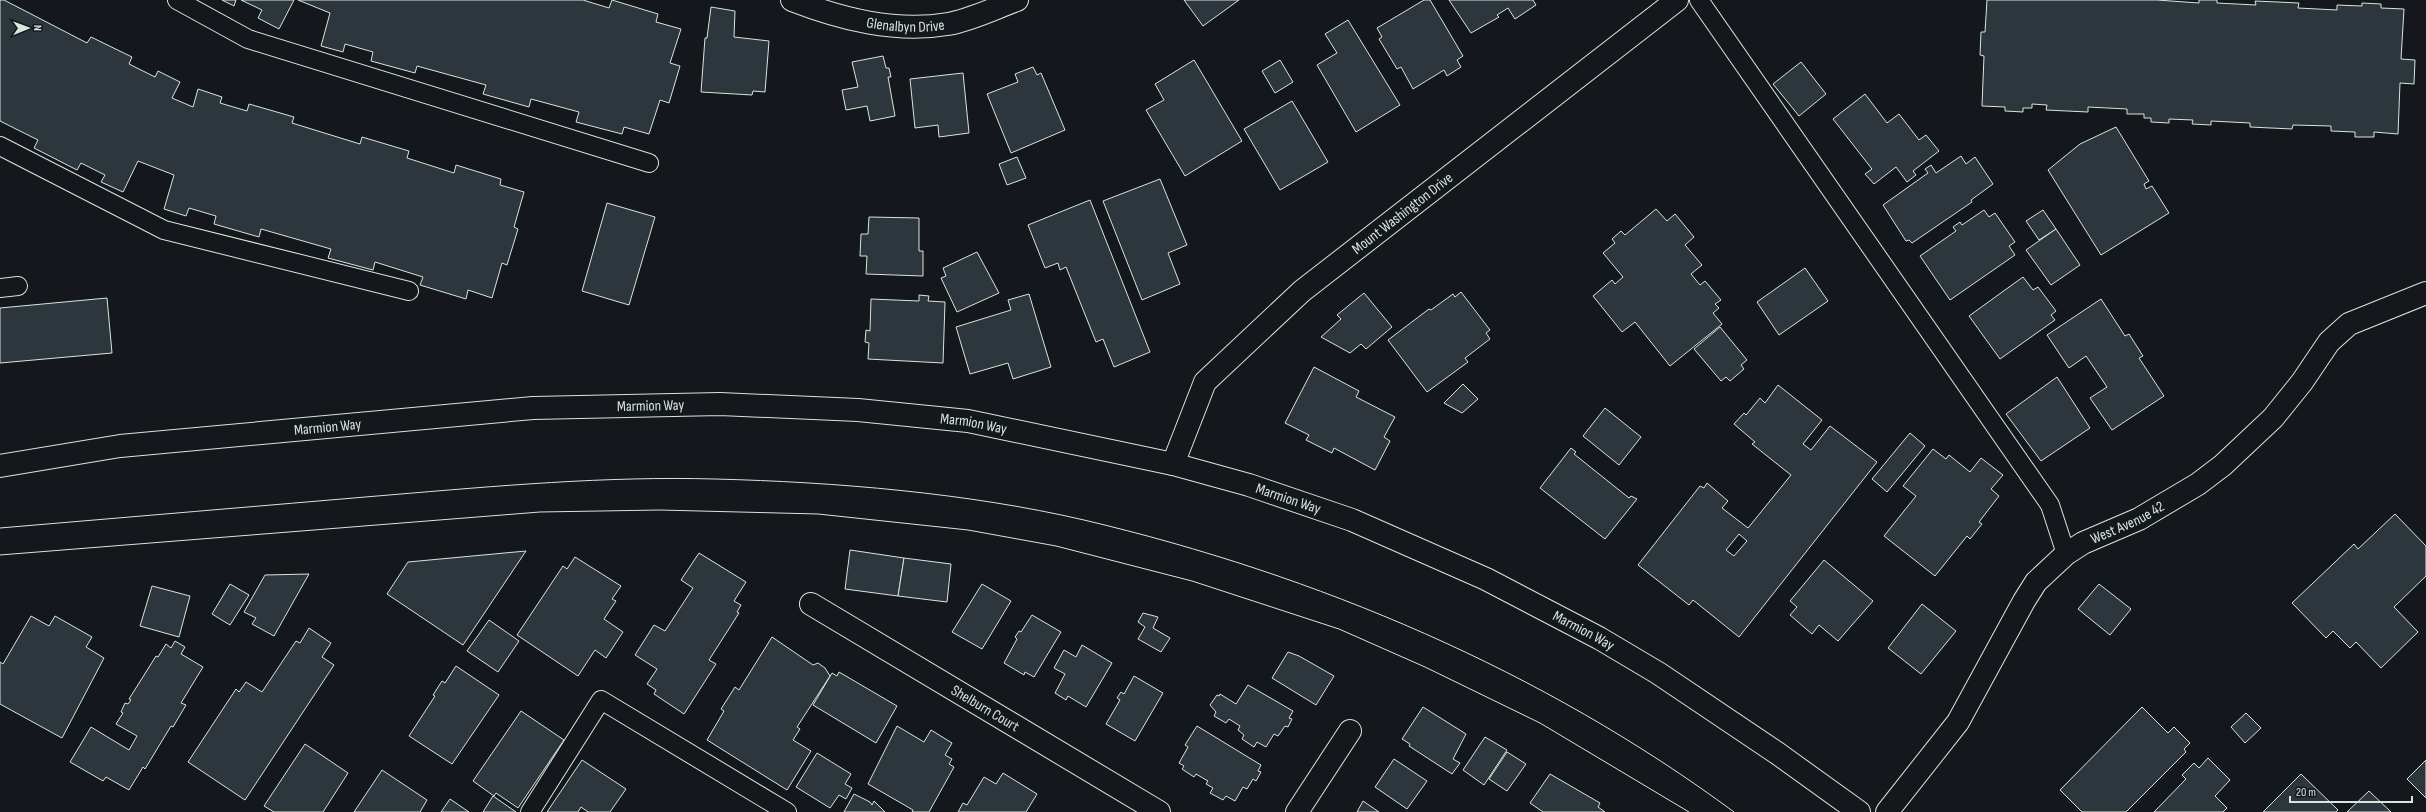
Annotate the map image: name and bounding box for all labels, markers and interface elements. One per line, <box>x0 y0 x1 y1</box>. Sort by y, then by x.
north arrow <box>8 8 48 48</box>
street label: Glenalbyn Drive <box>865 13 946 36</box>
text: N <box>31 25 44 31</box>
street label: Mount Washington Drive <box>1348 168 1457 258</box>
street label: Marmion Way <box>617 395 685 416</box>
street label: Marmion Way <box>939 409 1009 438</box>
street label: Marmion Way <box>293 414 362 439</box>
street label: Marmion Way <box>1253 479 1323 518</box>
street label: West Avenue 42 <box>2088 497 2168 548</box>
street label: Marmion Way <box>1550 606 1618 655</box>
street label: Shelburn Court <box>948 680 1023 736</box>
scale bar <box>2290 778 2412 804</box>
text: 20 m <box>2296 785 2316 800</box>

